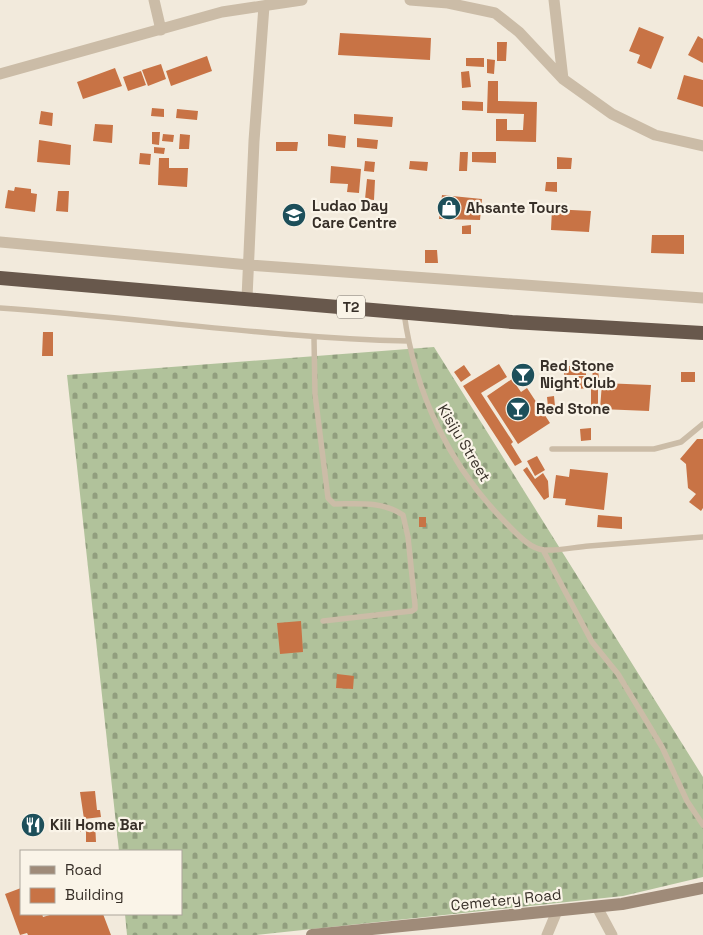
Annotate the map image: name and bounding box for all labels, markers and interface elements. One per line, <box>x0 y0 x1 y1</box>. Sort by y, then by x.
shop icon: Ahsante Tours <box>436 195 462 221</box>
place label: Ludao Day Care Centre <box>312 196 397 232</box>
place label: Ahsante Tours <box>466 198 568 217</box>
school or university icon: Ludao Day Care Centre <box>281 202 307 228</box>
road number: T2 <box>337 296 365 318</box>
place label: Red Stone Night Club <box>540 356 616 392</box>
bar icon: Red Stone Night Club <box>510 362 536 388</box>
bar icon: Red Stone <box>505 396 531 422</box>
place label: Red Stone <box>536 399 611 418</box>
street label: Kisiju Street <box>434 401 495 485</box>
restaurant icon: Kili Home Bar <box>20 812 46 838</box>
place label: Kili Home Bar <box>50 815 144 834</box>
legend <box>20 850 182 915</box>
text: Road <box>65 860 102 879</box>
street label: Cemetery Road <box>450 884 562 915</box>
text: Building <box>65 885 124 904</box>

